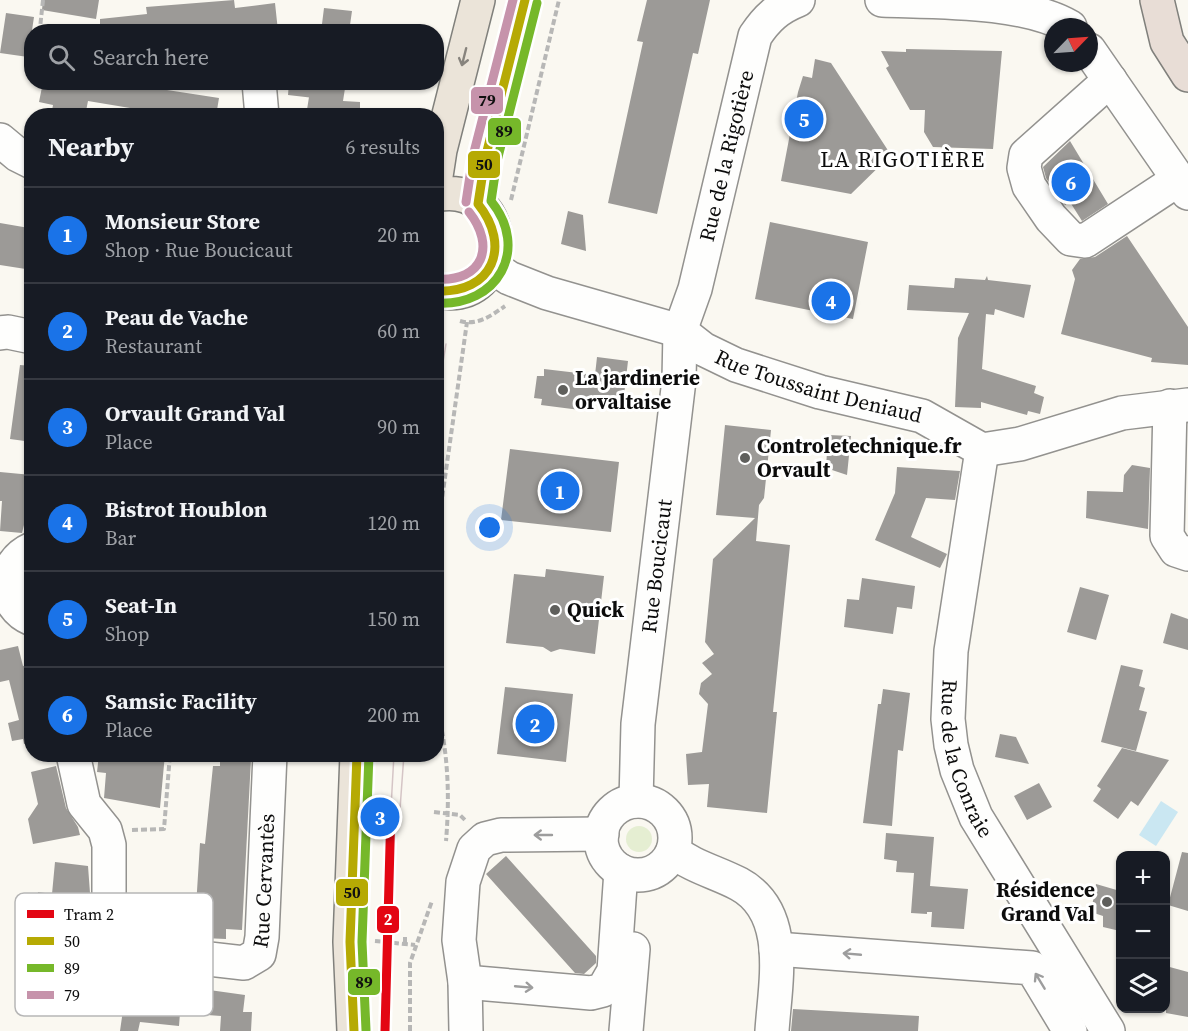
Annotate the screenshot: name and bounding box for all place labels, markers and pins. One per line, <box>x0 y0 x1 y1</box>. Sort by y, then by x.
pin: 5 <box>784 96 824 142</box>
pin: 6 <box>1052 160 1090 204</box>
pin: 4 <box>812 278 850 324</box>
place label: La jardinerie orvaltaise <box>575 363 700 416</box>
marker: La jardinerie orvaltaise <box>556 383 570 397</box>
place label: Controletechnique.fr Orvault <box>757 431 962 484</box>
marker: Controletechnique.fr Orvault <box>738 451 752 465</box>
pin: 1 <box>540 468 580 514</box>
place label: Quick <box>567 595 624 624</box>
marker: Quick <box>548 603 562 617</box>
pin: 2 <box>516 702 554 746</box>
pin: 3 <box>360 794 400 840</box>
place label: Résidence Grand Val <box>996 875 1095 928</box>
marker: Résidence Grand Val <box>1100 895 1114 909</box>

